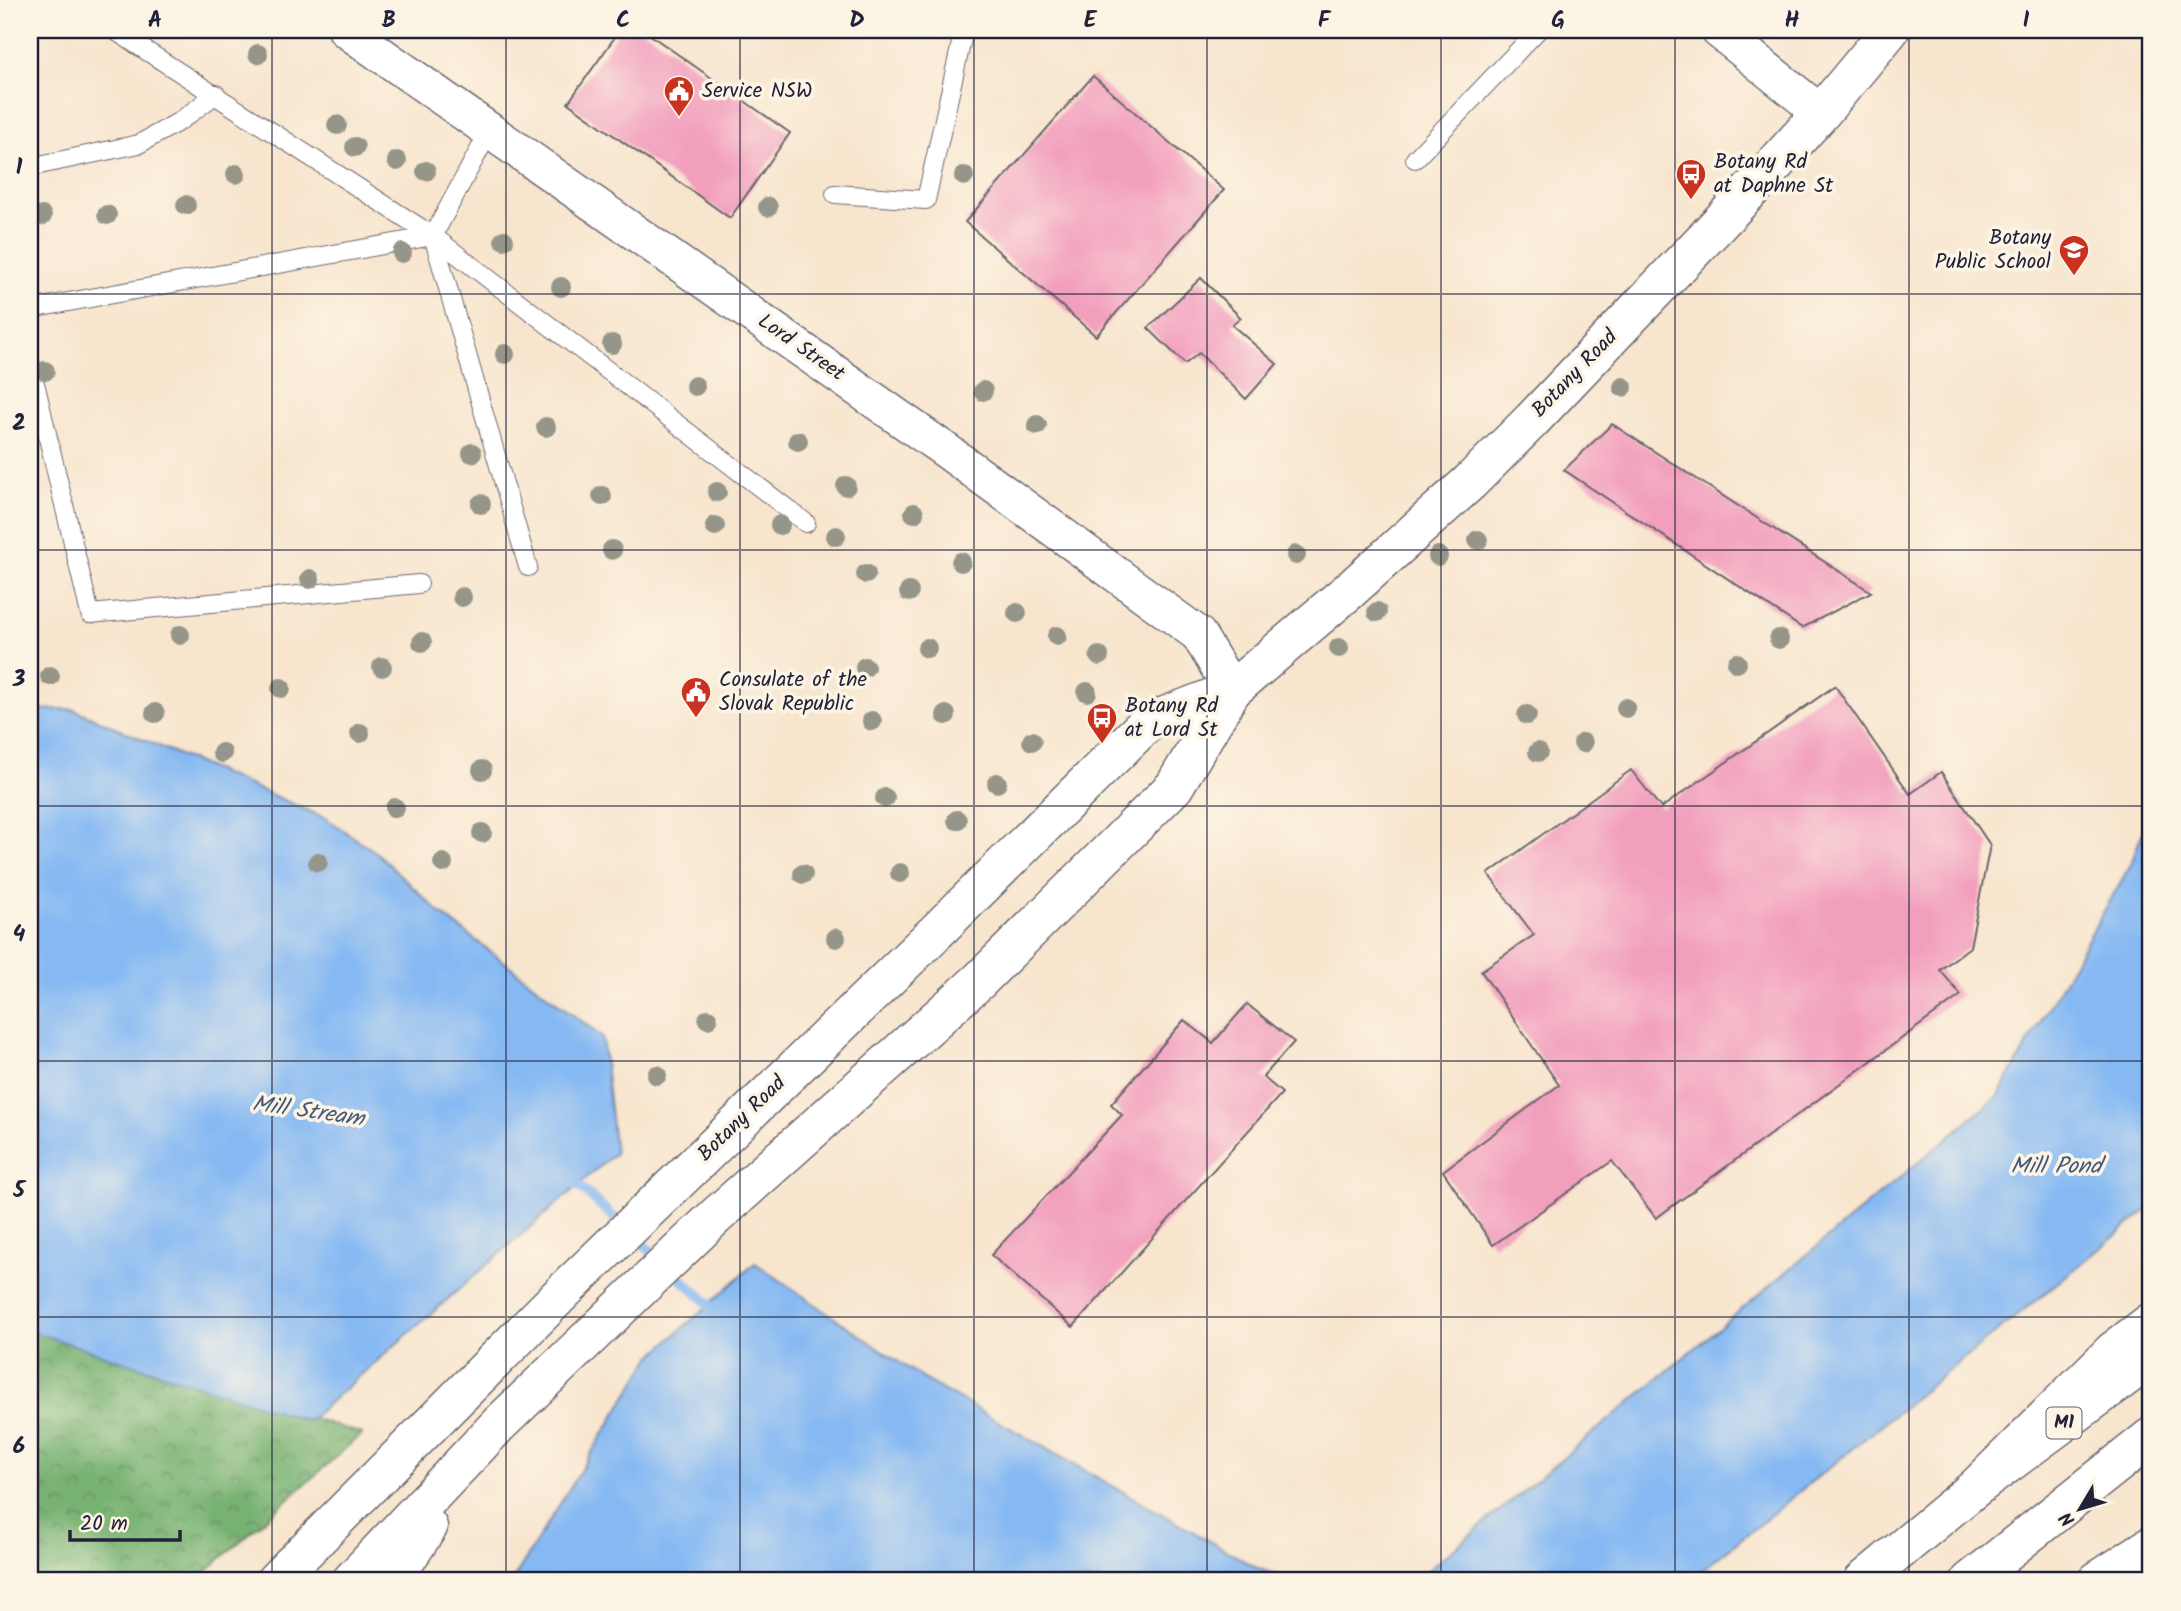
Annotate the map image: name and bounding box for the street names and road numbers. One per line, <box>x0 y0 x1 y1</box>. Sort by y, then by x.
street label: Lord Street <box>751 306 852 391</box>
street label: Botany Road <box>1524 322 1626 426</box>
street label: Botany Road <box>690 1068 794 1170</box>
road number: M1 <box>2046 1408 2082 1438</box>

